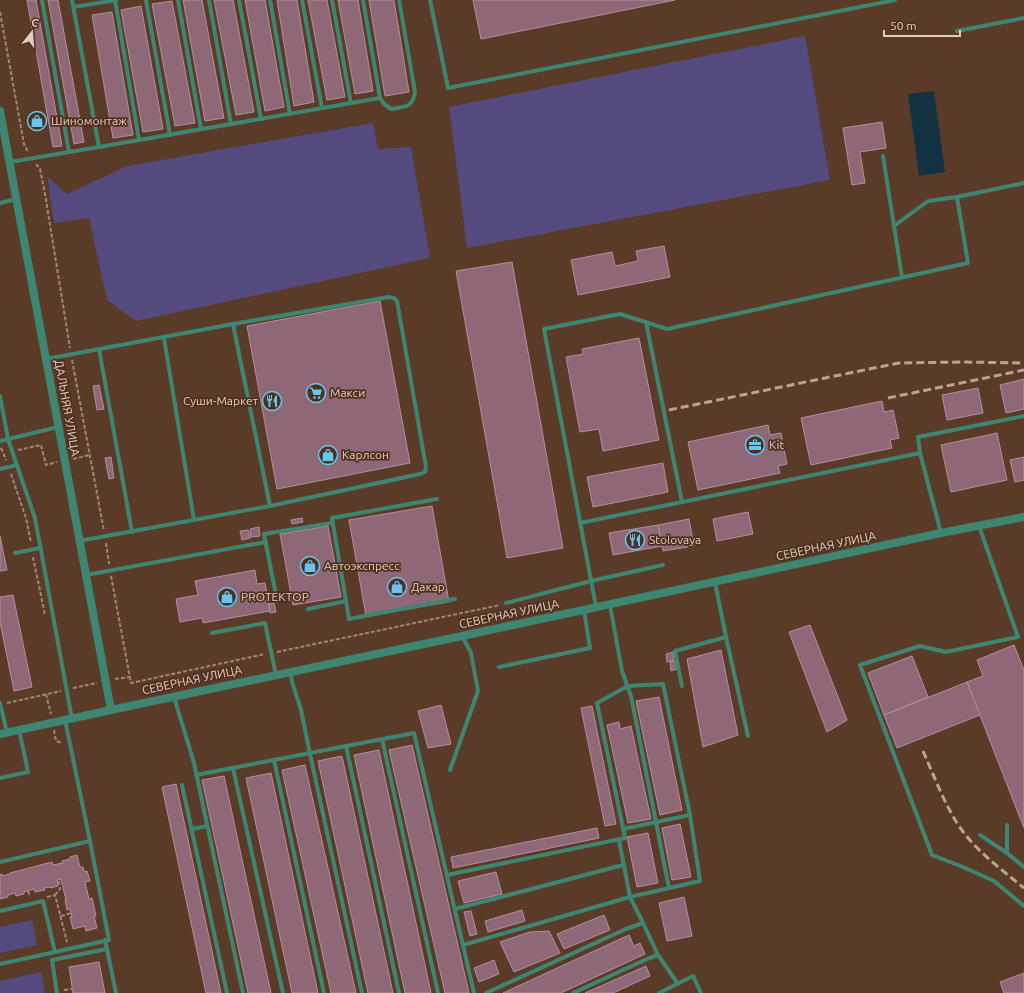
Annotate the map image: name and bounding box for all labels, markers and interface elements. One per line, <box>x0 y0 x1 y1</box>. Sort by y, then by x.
north arrow <box>12 12 52 52</box>
scale bar <box>884 12 960 38</box>
text: С <box>30 16 40 29</box>
text: 50 m <box>890 19 917 32</box>
shop icon: Шиномонтаж <box>26 110 48 132</box>
place label: Шиномонтаж <box>51 114 127 127</box>
street label: ДАЛЬНЯЯ УЛИЦА <box>53 359 82 457</box>
supermarket icon: Макси <box>305 382 327 404</box>
place label: Макси <box>330 386 365 399</box>
restaurant icon: Суши-Маркет <box>261 390 283 412</box>
place label: Суши-Маркет <box>183 394 259 407</box>
office icon: Kit <box>744 434 766 456</box>
place label: Kit <box>769 438 784 451</box>
shop icon: Карлсон <box>317 444 339 466</box>
place label: Карлсон <box>342 448 389 461</box>
restaurant icon: Stolovaya <box>624 529 646 551</box>
street label: СЕВЕРНАЯ УЛИЦА <box>775 529 877 562</box>
place label: Stolovaya <box>649 533 701 546</box>
shop icon: Автоэкспресс <box>299 555 321 577</box>
place label: Автоэкспресс <box>324 559 400 572</box>
shop icon: Дакар <box>386 576 408 598</box>
place label: Дакар <box>411 580 445 593</box>
shop icon: PROТЕКТОР <box>216 586 238 608</box>
place label: PROТЕКТОР <box>241 590 309 603</box>
street label: СЕВЕРНАЯ УЛИЦА <box>458 597 560 630</box>
street label: СЕВЕРНАЯ УЛИЦА <box>141 663 243 696</box>

